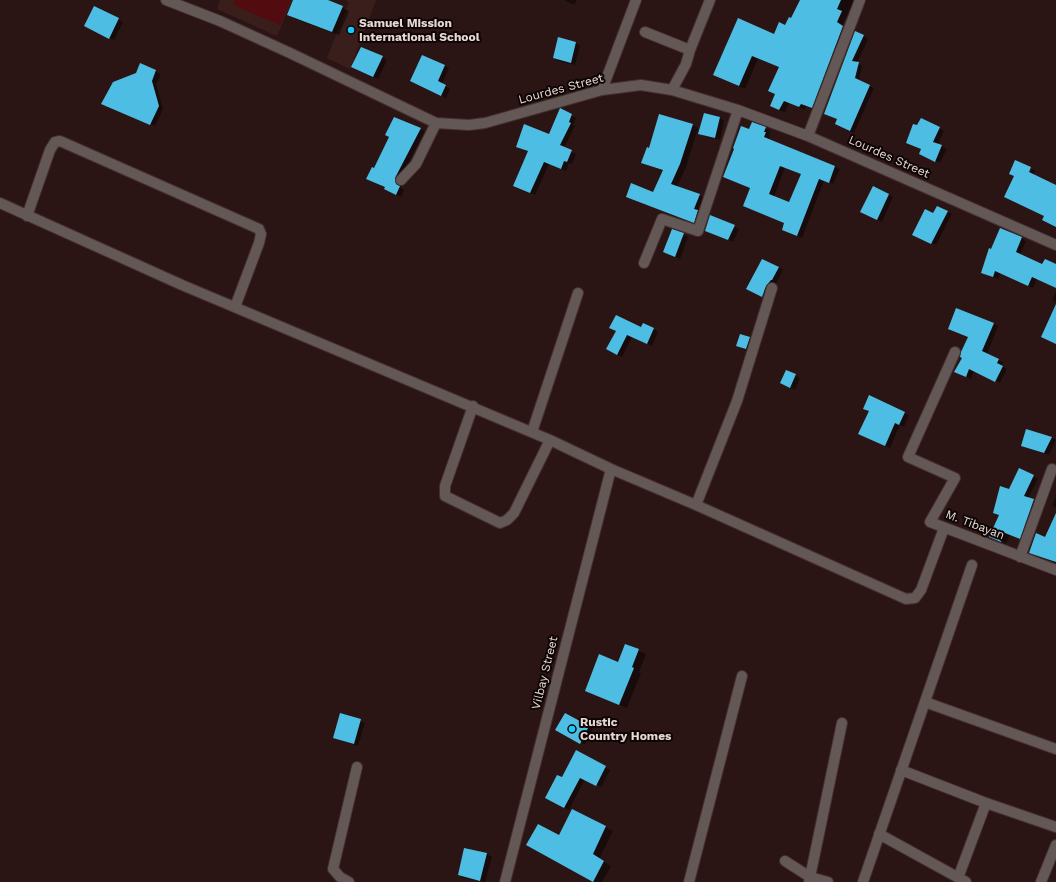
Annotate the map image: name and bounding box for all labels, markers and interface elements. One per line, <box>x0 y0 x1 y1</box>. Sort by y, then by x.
place label: Samuel Mission International School <box>359 16 480 44</box>
marker: Samuel Mission International School <box>346 25 356 35</box>
street label: Lourdes Street <box>517 71 605 107</box>
street label: Lourdes Street <box>846 133 932 181</box>
street label: M. Tibayan <box>943 507 1007 543</box>
street label: Vilbay Street <box>529 635 561 711</box>
place label: Rustic Country Homes <box>580 715 671 743</box>
marker: Rustic Country Homes <box>567 724 577 734</box>

